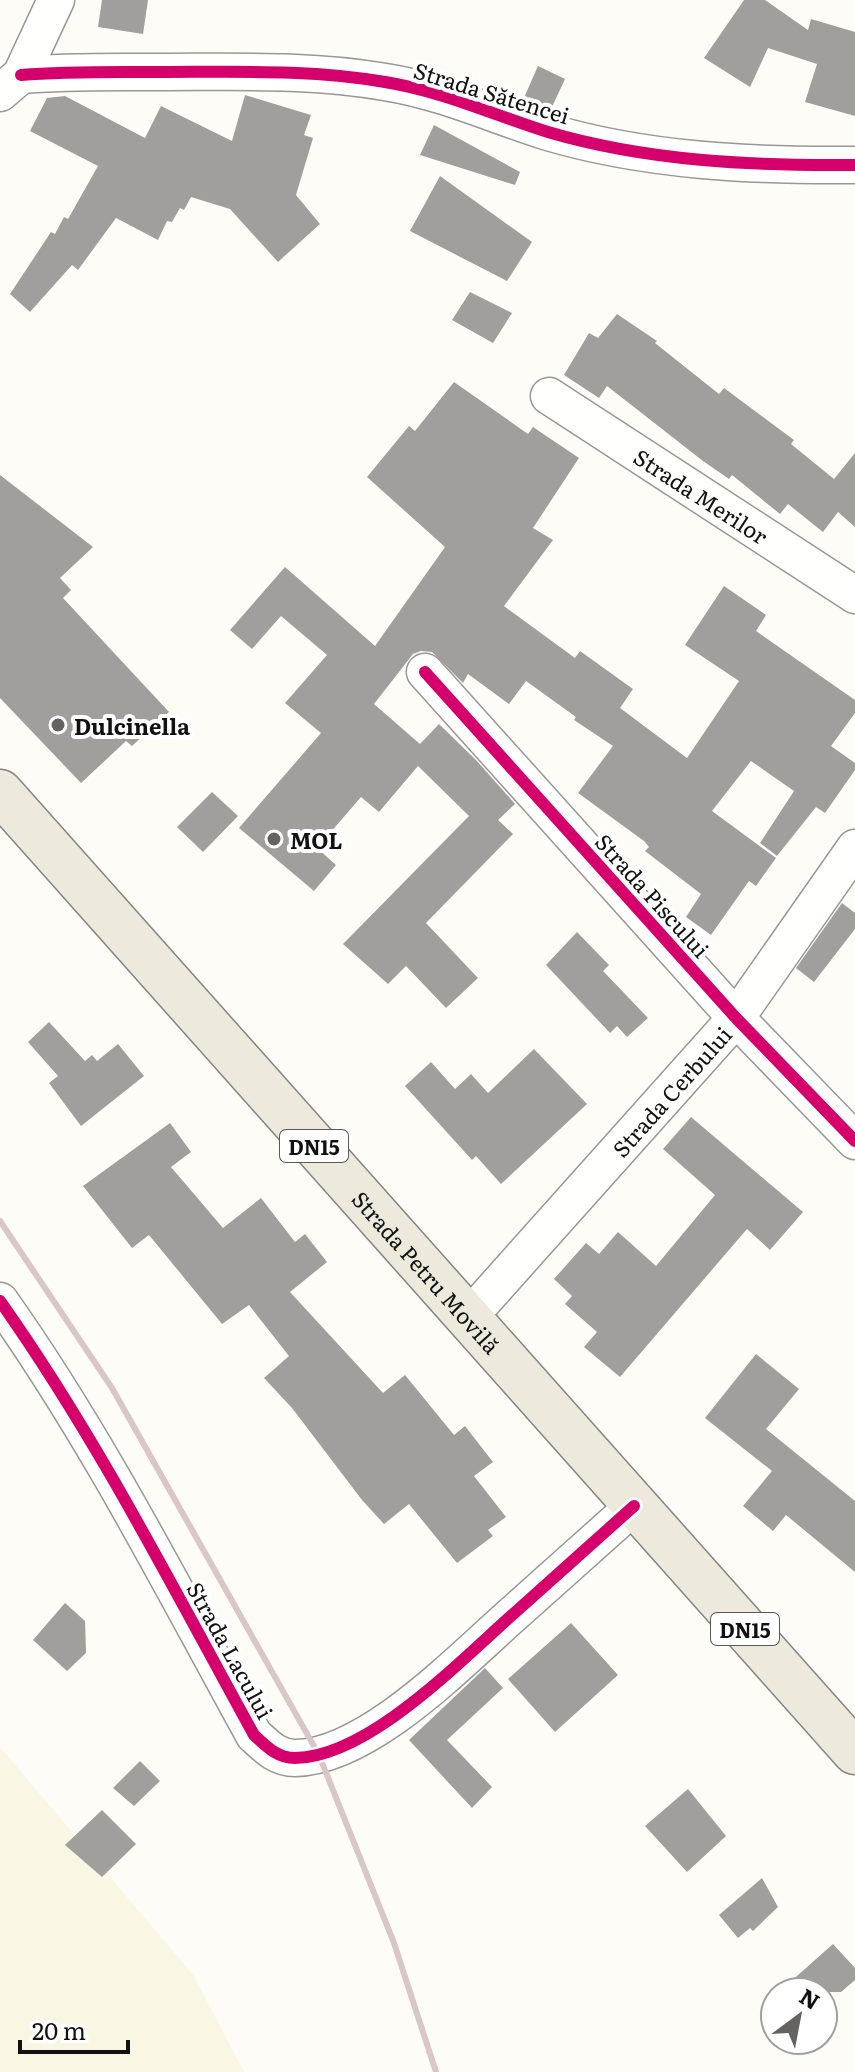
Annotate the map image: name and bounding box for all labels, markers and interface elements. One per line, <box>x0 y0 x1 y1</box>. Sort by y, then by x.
street label: Strada Sătencei <box>410 53 574 131</box>
street label: Strada Merilor <box>628 439 776 551</box>
place label: Dulcinella <box>74 709 190 742</box>
marker: Dulcinella <box>49 716 67 734</box>
place label: MOL <box>290 823 343 856</box>
street label: Strada Piscului <box>588 826 718 964</box>
marker: MOL <box>265 830 283 848</box>
street label: Strada Cerbului <box>604 1018 738 1163</box>
road number: DN15 <box>280 1130 348 1162</box>
street label: Strada Petru Movilă <box>345 1183 509 1360</box>
street label: Strada Lacului <box>180 1575 282 1725</box>
road number: DN15 <box>711 1613 779 1645</box>
north arrow <box>759 1976 839 2056</box>
text: N <box>794 1979 827 2017</box>
scale bar <box>20 2004 128 2054</box>
text: 20 m <box>32 2012 86 2047</box>

